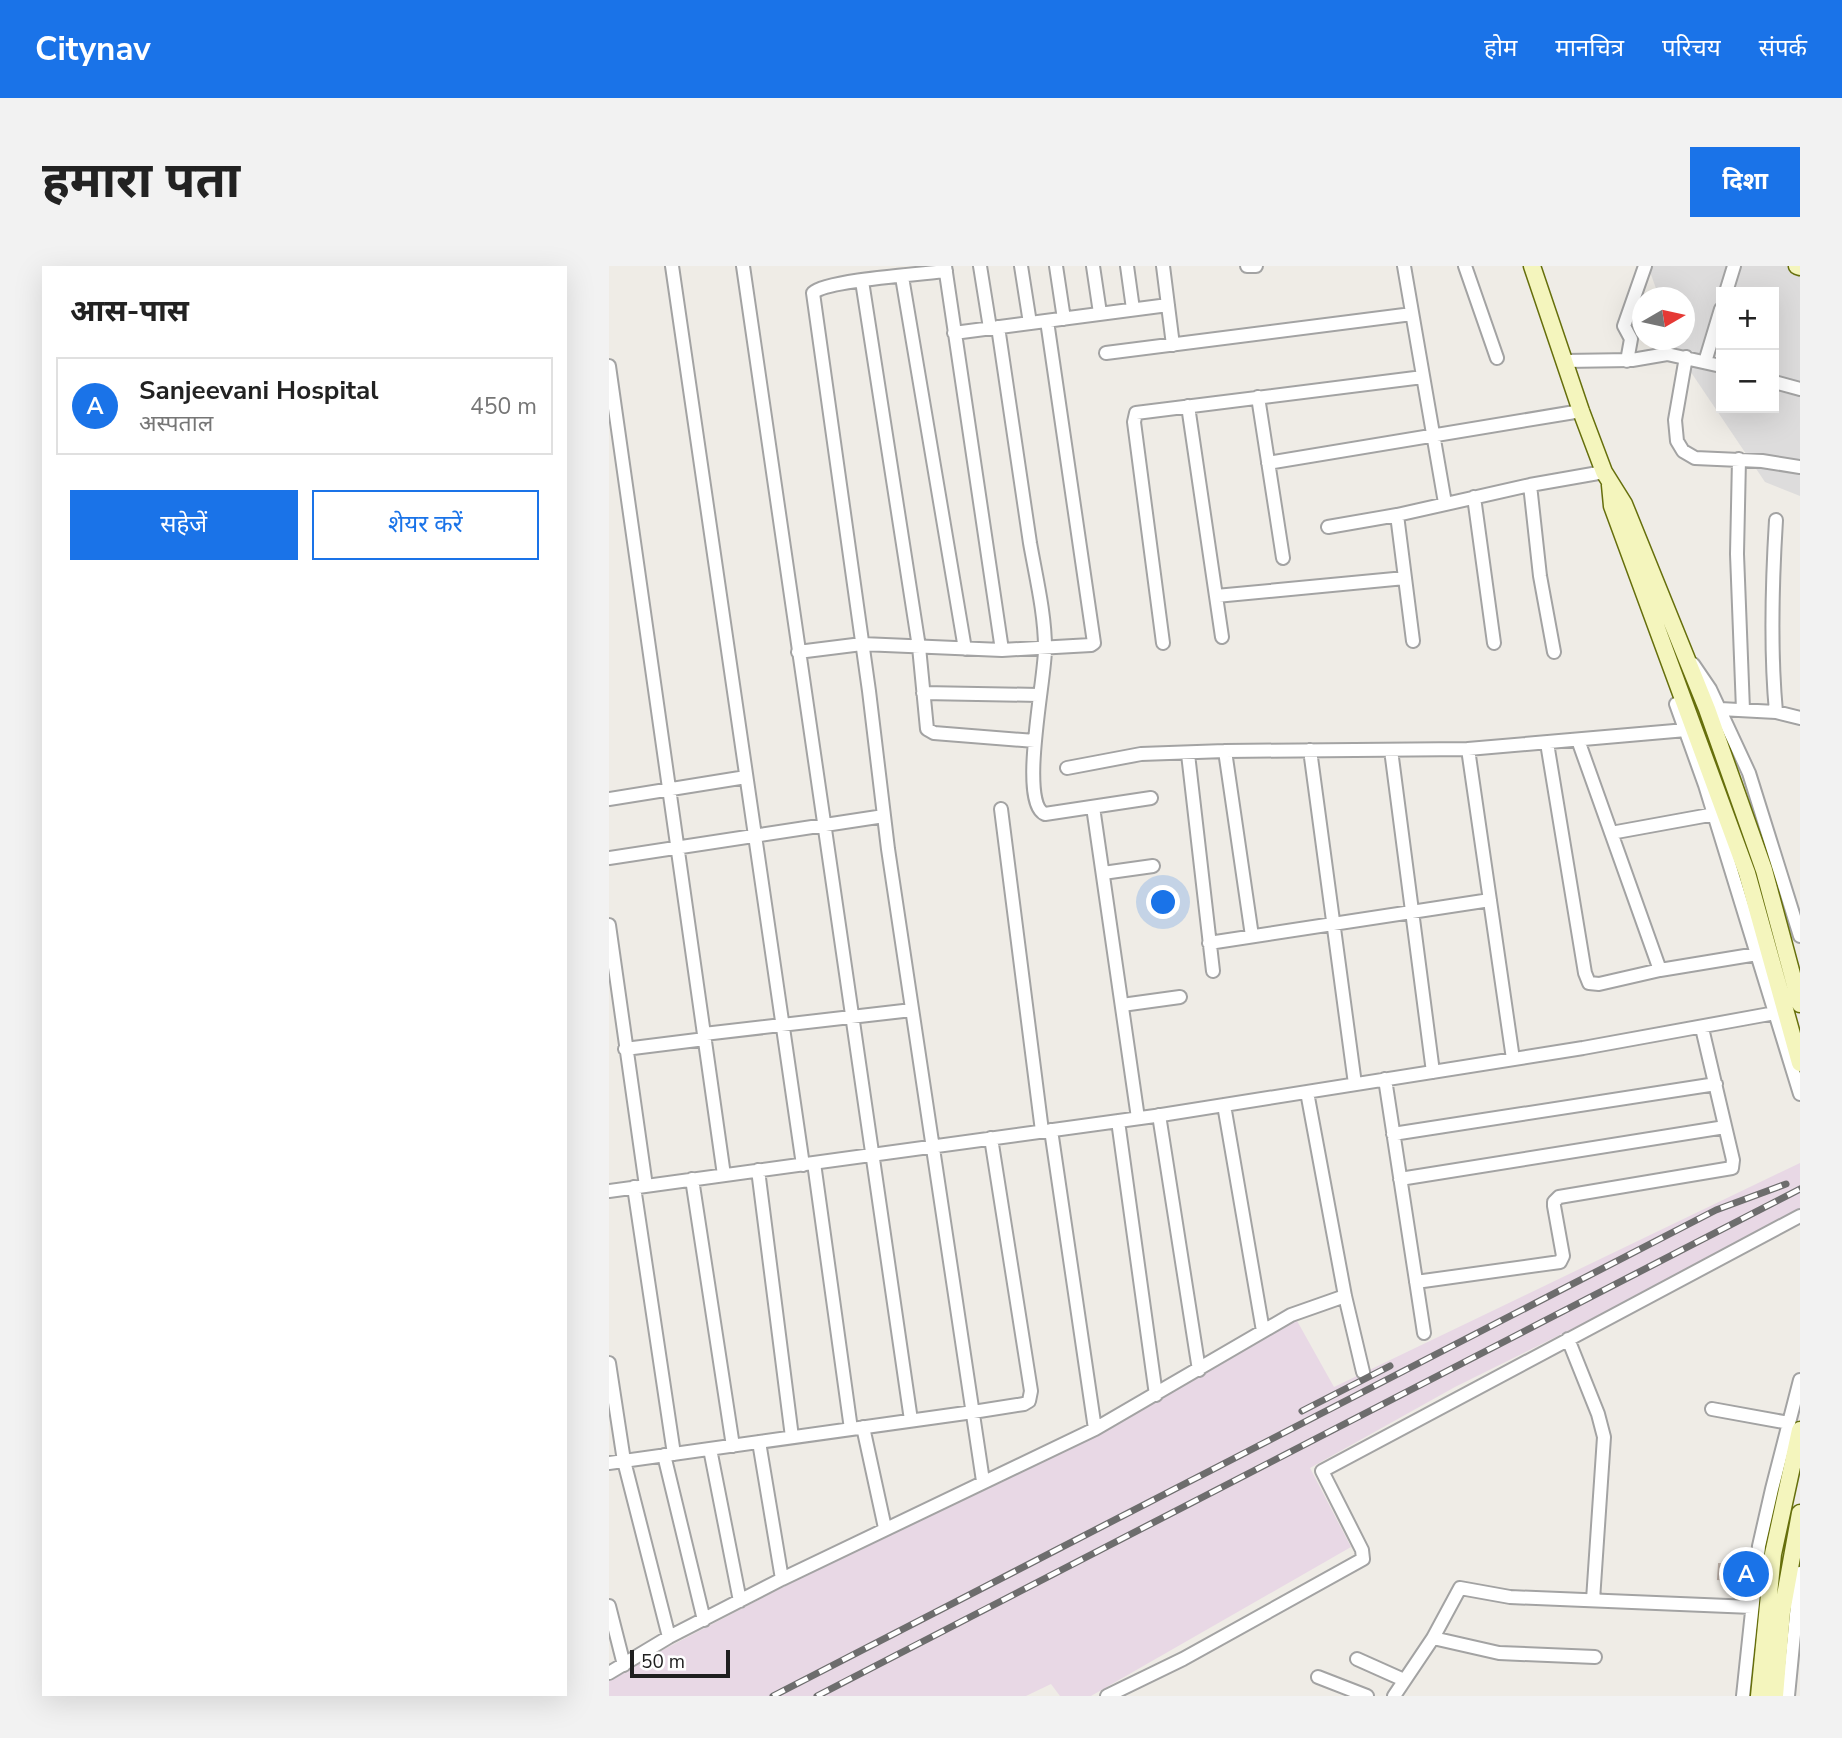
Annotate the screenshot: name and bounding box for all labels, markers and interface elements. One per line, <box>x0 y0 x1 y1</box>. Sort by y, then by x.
text: Citynav <box>35 27 151 72</box>
text: होम <box>1484 32 1517 64</box>
text: मानचित्र <box>1555 32 1624 64</box>
text: परिचय <box>1662 32 1721 64</box>
text: संपर्क <box>1759 32 1807 64</box>
text: हमारा पता <box>42 147 240 214</box>
button: दिशा <box>1690 147 1800 217</box>
north arrow <box>1632 287 1695 350</box>
map controls <box>1716 287 1779 413</box>
button: + <box>1716 287 1779 350</box>
text: आस-पास <box>70 291 189 332</box>
button: − <box>1716 350 1779 413</box>
text: Sanjeevani Hospital <box>139 373 379 408</box>
text: A <box>86 391 104 422</box>
text: 450 m <box>470 391 537 422</box>
text: अस्पताल <box>139 408 213 439</box>
button: सहेजें <box>70 490 298 560</box>
button: शेयर करें <box>312 490 539 560</box>
your location <box>1146 885 1180 919</box>
pin: A <box>1723 1548 1769 1600</box>
scale bar <box>630 1647 730 1679</box>
text: 50 m <box>641 1649 685 1675</box>

